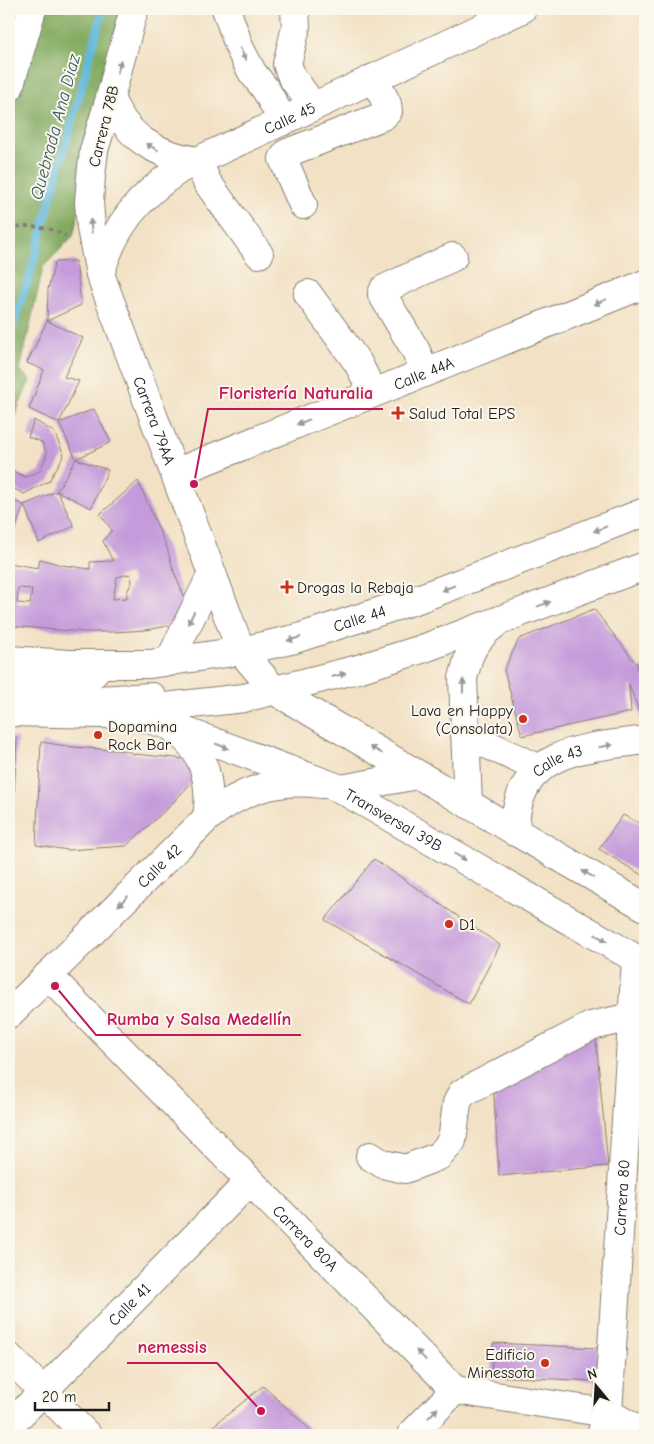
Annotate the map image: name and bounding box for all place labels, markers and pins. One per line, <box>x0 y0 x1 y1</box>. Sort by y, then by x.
callout: Floristería Naturalia <box>208 376 383 409</box>
place label: Salud Total EPS <box>409 405 516 423</box>
marker: Salud Total EPS <box>391 406 405 420</box>
place label: Drogas la Rebaja <box>297 579 414 597</box>
marker: Drogas la Rebaja <box>281 581 293 593</box>
place label: Lava en Happy (Consolata) <box>411 702 514 738</box>
marker: Lava en Happy (Consolata) <box>517 713 529 725</box>
place label: Dopamina Rock Bar <box>108 718 177 754</box>
marker: Dopamina Rock Bar <box>92 729 104 741</box>
place label: D1 <box>459 916 475 934</box>
marker: D1 <box>443 918 455 930</box>
callout: Rumba y Salsa Medellín <box>96 1002 301 1035</box>
callout: nemessis <box>127 1330 217 1363</box>
place label: Edificio Minessota <box>467 1346 535 1382</box>
marker: Edificio Minessota <box>539 1357 551 1369</box>

